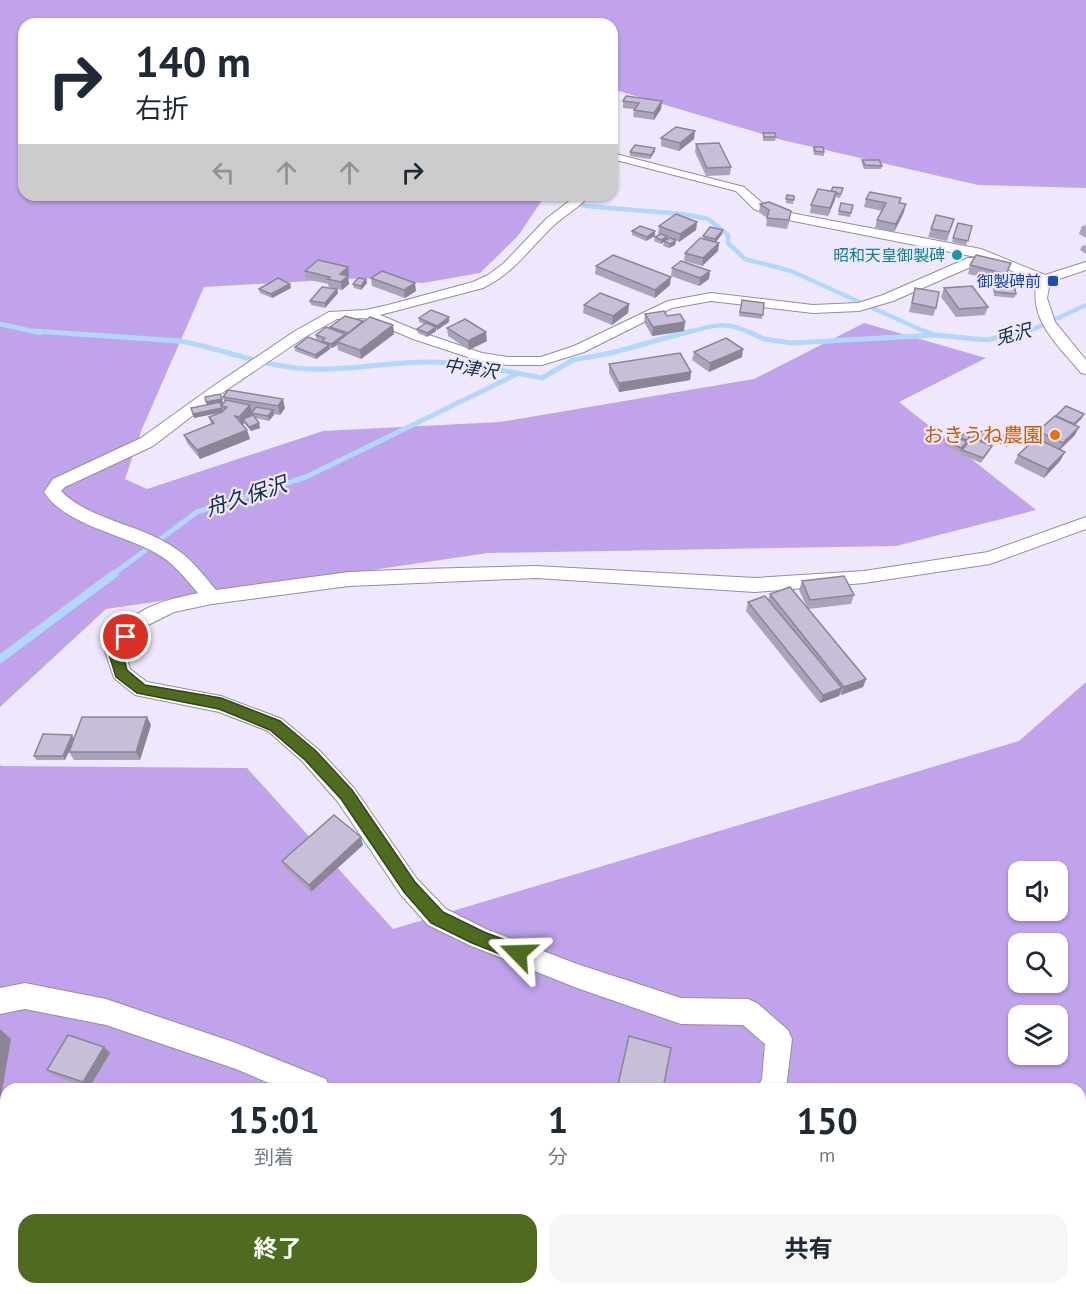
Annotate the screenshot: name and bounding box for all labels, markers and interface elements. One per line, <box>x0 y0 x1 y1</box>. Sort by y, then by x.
text: 140 m <box>135 34 251 89</box>
icon: right <box>36 42 114 120</box>
text: 右折 <box>135 91 189 125</box>
icon: left <box>207 156 240 189</box>
icon: ahead <box>270 156 303 189</box>
icon: ahead <box>333 156 366 189</box>
icon: right <box>396 156 429 189</box>
place label: 昭和天皇御製碑 <box>833 245 945 265</box>
marker: 昭和天皇御製碑 <box>950 248 964 262</box>
place label: 御製碑前 <box>977 271 1041 291</box>
marker: 御製碑前 <box>1046 274 1060 288</box>
water label: 兎沢 <box>993 318 1035 350</box>
water label: 中津沢 <box>443 353 501 383</box>
place label: おきうね農園 <box>923 422 1043 448</box>
marker: おきうね農園 <box>1048 428 1062 442</box>
water label: 舟久保沢 <box>202 469 293 522</box>
pin <box>100 611 151 662</box>
icon: arrive <box>109 620 142 653</box>
map controls <box>1008 861 1068 1065</box>
button: sound <box>1008 861 1068 921</box>
position arrow <box>486 921 550 985</box>
button: search <box>1008 933 1068 993</box>
button: layers <box>1008 1005 1068 1065</box>
text: 15:01 <box>228 1096 320 1143</box>
text: 1 <box>548 1096 568 1143</box>
text: 150 <box>796 1097 858 1144</box>
text: m <box>819 1142 835 1168</box>
text: 到着 <box>254 1144 294 1170</box>
text: 分 <box>548 1144 568 1170</box>
button: 終了 <box>18 1214 537 1283</box>
button: 共有 <box>549 1214 1068 1283</box>

